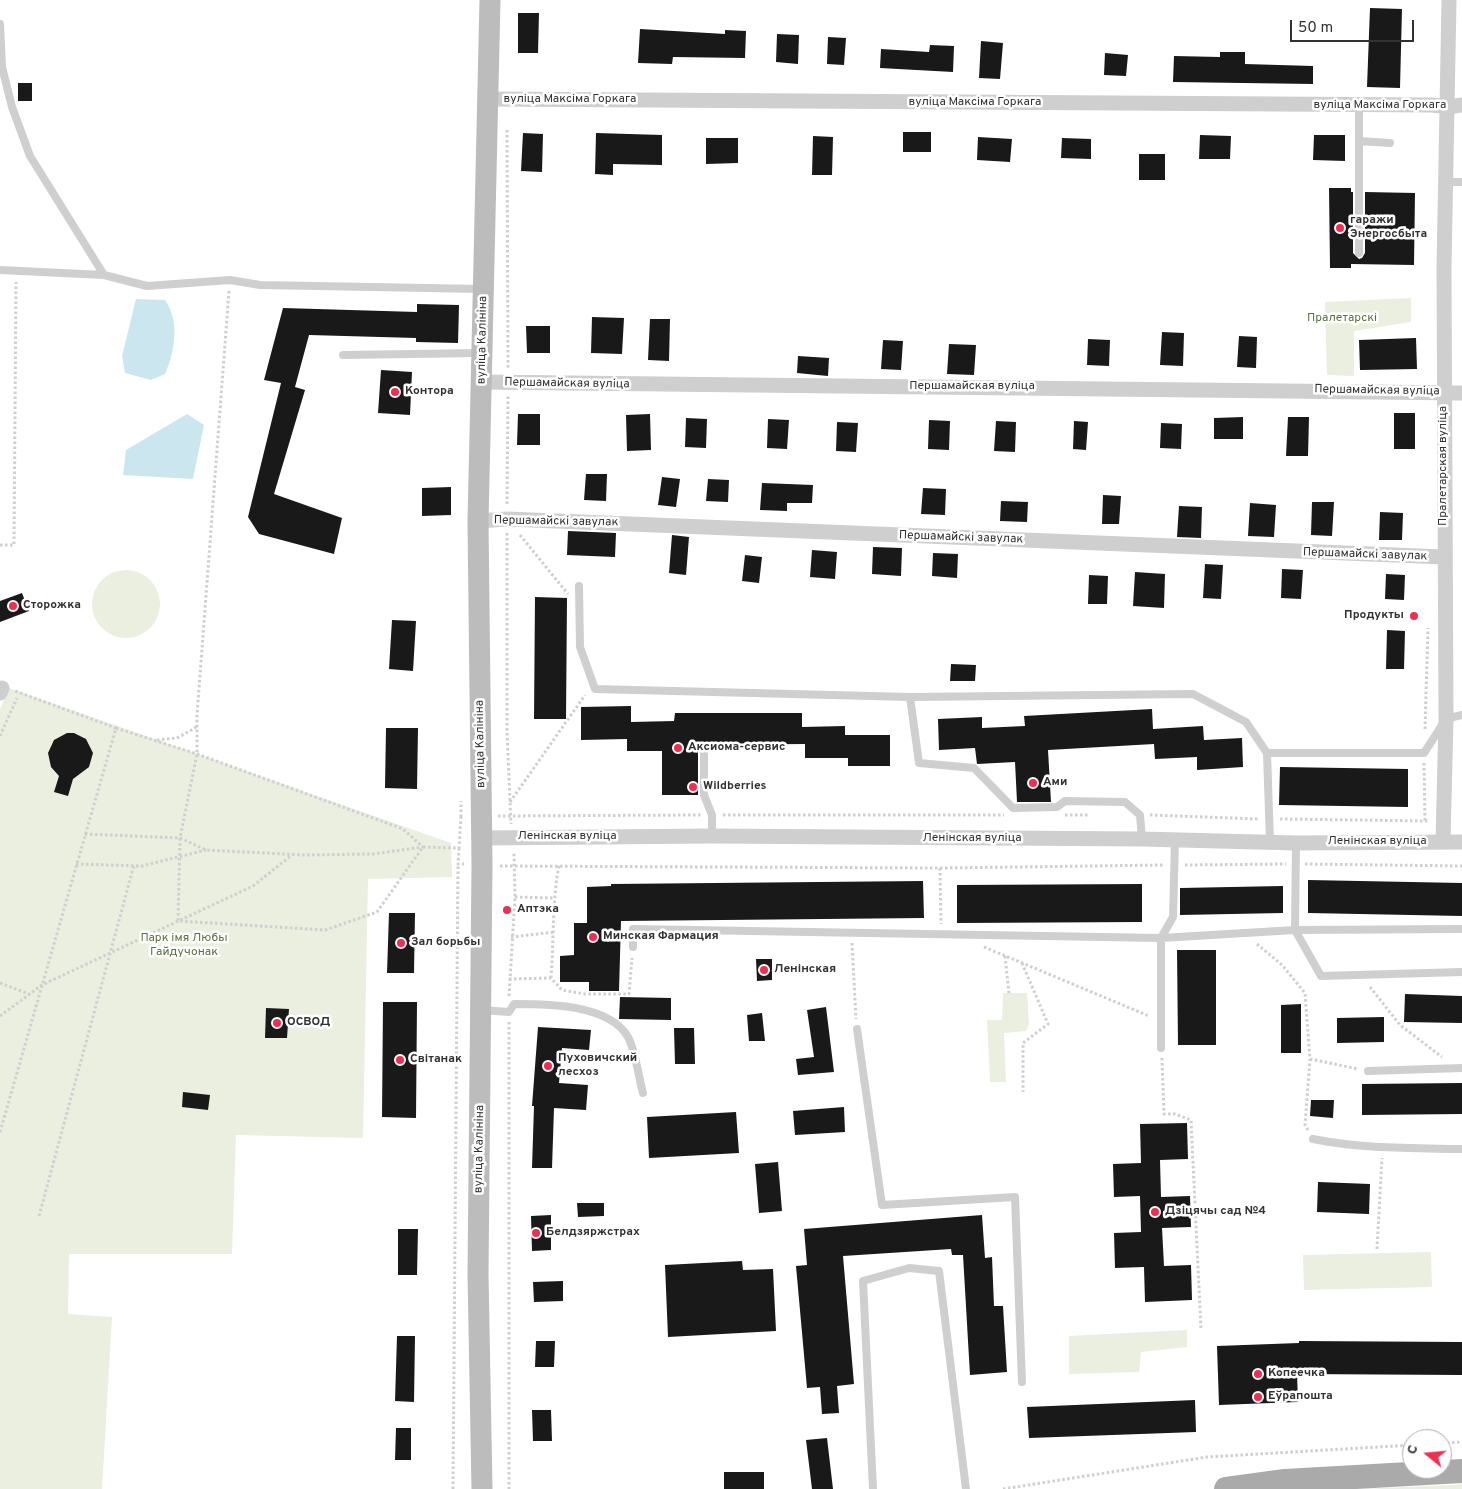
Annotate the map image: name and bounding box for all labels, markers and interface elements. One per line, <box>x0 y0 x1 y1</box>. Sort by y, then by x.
scale bar <box>1292 10 1416 42</box>
text: 50 m <box>1298 19 1333 38</box>
street label: вуліца Максіма Горкага <box>504 93 636 107</box>
street label: вуліца Максіма Горкага <box>909 96 1041 110</box>
street label: вуліца Максіма Горкага <box>1314 99 1446 113</box>
place label: гаражи Энергосбыта <box>1350 214 1427 242</box>
marker: гаражи Энергосбыта <box>1334 222 1346 234</box>
street label: вуліца Калініна <box>475 296 491 384</box>
park label: Пралетарскі <box>1307 312 1377 326</box>
street label: Першамайская вуліца <box>504 376 630 392</box>
street label: Першамайская вуліца <box>909 380 1035 394</box>
street label: Першамайская вуліца <box>1314 383 1440 399</box>
place label: Контора <box>405 385 454 399</box>
marker: Контора <box>389 386 401 398</box>
street label: Пралетарская вуліца <box>1437 406 1451 526</box>
street label: Першамайскі завулак <box>494 514 618 530</box>
street label: Першамайскі завулак <box>898 529 1024 547</box>
street label: Першамайскі завулак <box>1302 546 1428 564</box>
place label: Сторожка <box>23 599 81 613</box>
marker: Сторожка <box>7 600 19 612</box>
place label: Продукты <box>1344 609 1404 623</box>
marker: Продукты <box>1408 610 1420 622</box>
street label: вуліца Калініна <box>473 700 489 788</box>
place label: Аксиома-сервис <box>688 741 785 755</box>
marker: Аксиома-сервис <box>672 742 684 754</box>
place label: Ами <box>1043 776 1067 790</box>
marker: Ами <box>1027 777 1039 789</box>
place label: Wildberries <box>703 780 766 794</box>
marker: Wildberries <box>687 781 699 793</box>
street label: Ленінская вуліца <box>517 830 617 844</box>
street label: Ленінская вуліца <box>922 832 1022 846</box>
street label: Ленінская вуліца <box>1327 835 1427 849</box>
place label: Аптэка <box>517 903 559 917</box>
marker: Аптэка <box>501 904 513 916</box>
place label: Минская Фармация <box>603 930 719 944</box>
marker: Минская Фармация <box>587 931 599 943</box>
park label: Парк імя Любы Гайдучонак <box>141 932 227 960</box>
place label: Зал борьбы <box>411 936 480 950</box>
marker: Зал борьбы <box>395 937 407 949</box>
place label: Ленінская <box>774 963 836 977</box>
marker: Ленінская <box>758 964 770 976</box>
place label: ОСВОД <box>287 1016 330 1030</box>
marker: ОСВОД <box>271 1017 283 1029</box>
place label: Пуховичский лесхоз <box>558 1052 637 1080</box>
place label: Світанак <box>410 1053 462 1067</box>
marker: Світанак <box>394 1054 406 1066</box>
marker: Пуховичский лесхоз <box>542 1060 554 1072</box>
street label: вуліца Калініна <box>472 1105 488 1193</box>
place label: Дзіцячы сад №4 <box>1165 1205 1266 1219</box>
marker: Дзіцячы сад №4 <box>1149 1206 1161 1218</box>
place label: Белдзяржстрах <box>546 1226 640 1240</box>
marker: Белдзяржстрах <box>530 1227 542 1239</box>
place label: Копеечка <box>1268 1367 1325 1381</box>
marker: Копеечка <box>1252 1368 1264 1380</box>
place label: Еўрапошта <box>1268 1390 1333 1404</box>
marker: Еўрапошта <box>1252 1391 1264 1403</box>
north arrow <box>1402 1429 1452 1479</box>
text: С <box>1404 1443 1423 1457</box>

